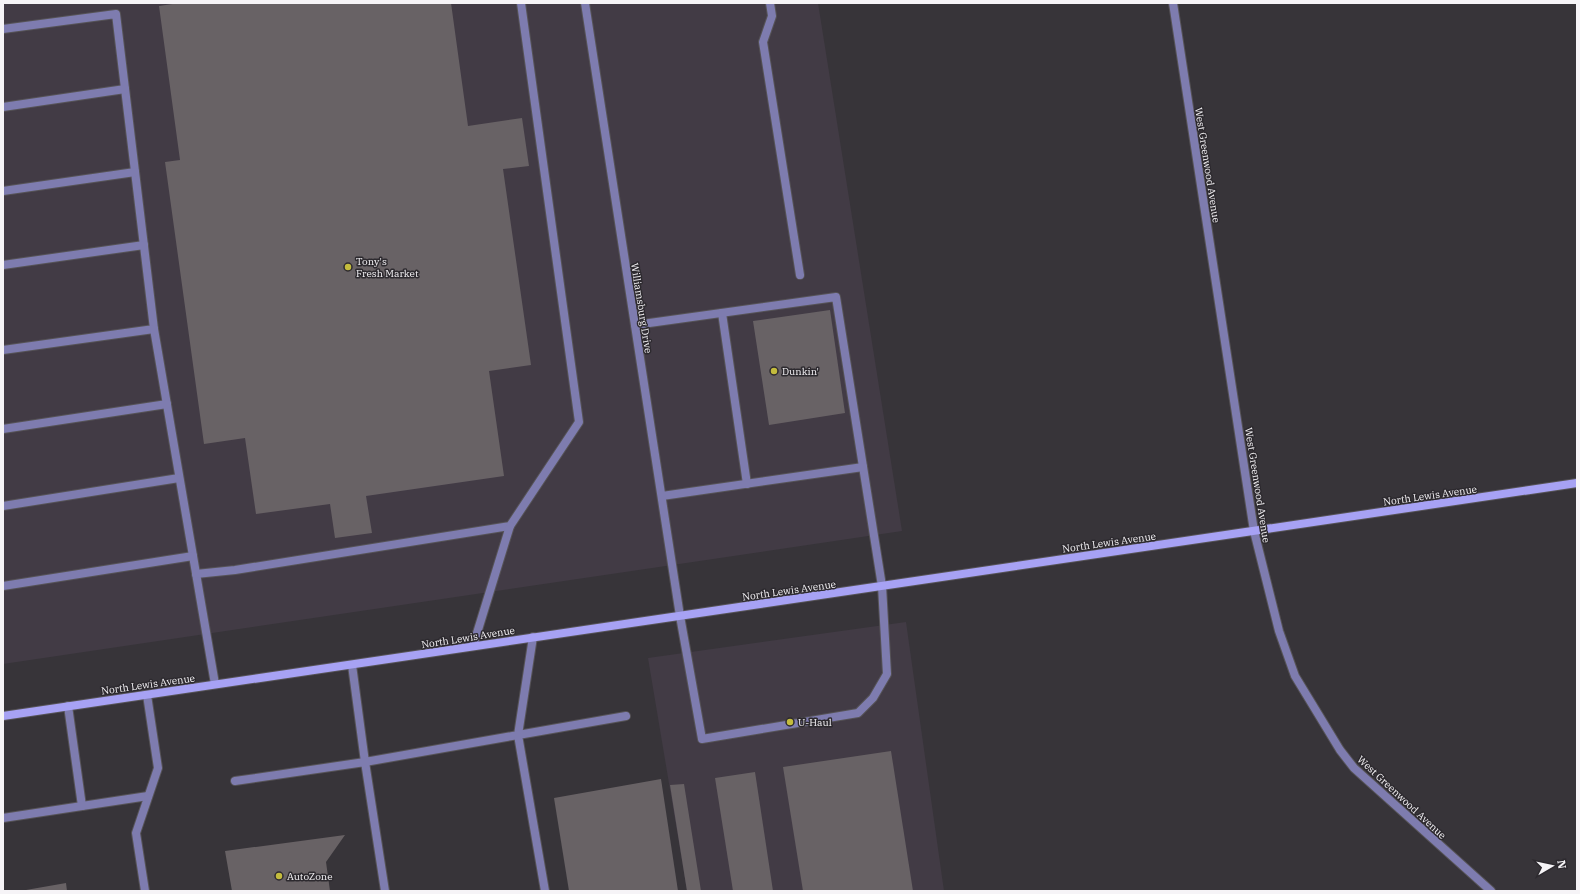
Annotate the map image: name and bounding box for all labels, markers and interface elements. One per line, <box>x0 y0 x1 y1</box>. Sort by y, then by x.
street label: West Greenwood Avenue <box>1192 106 1223 224</box>
place label: Tony's Fresh Market <box>356 255 419 280</box>
marker: Tony's Fresh Market <box>343 262 353 272</box>
street label: Williamsburg Drive <box>628 262 655 354</box>
place label: Dunkin' <box>782 365 819 378</box>
marker: Dunkin' <box>769 366 779 376</box>
street label: West Greenwood Avenue <box>1242 426 1273 544</box>
street label: North Lewis Avenue <box>1382 482 1478 509</box>
street label: North Lewis Avenue <box>1061 529 1157 556</box>
street label: North Lewis Avenue <box>741 577 837 604</box>
street label: North Lewis Avenue <box>420 624 516 651</box>
street label: North Lewis Avenue <box>100 671 196 698</box>
place label: U-Haul <box>798 716 832 729</box>
marker: U-Haul <box>785 717 795 727</box>
street label: West Greenwood Avenue <box>1355 753 1449 842</box>
north arrow <box>1532 846 1572 886</box>
text: N <box>1554 859 1570 870</box>
place label: AutoZone <box>287 870 333 883</box>
marker: AutoZone <box>274 871 284 881</box>

